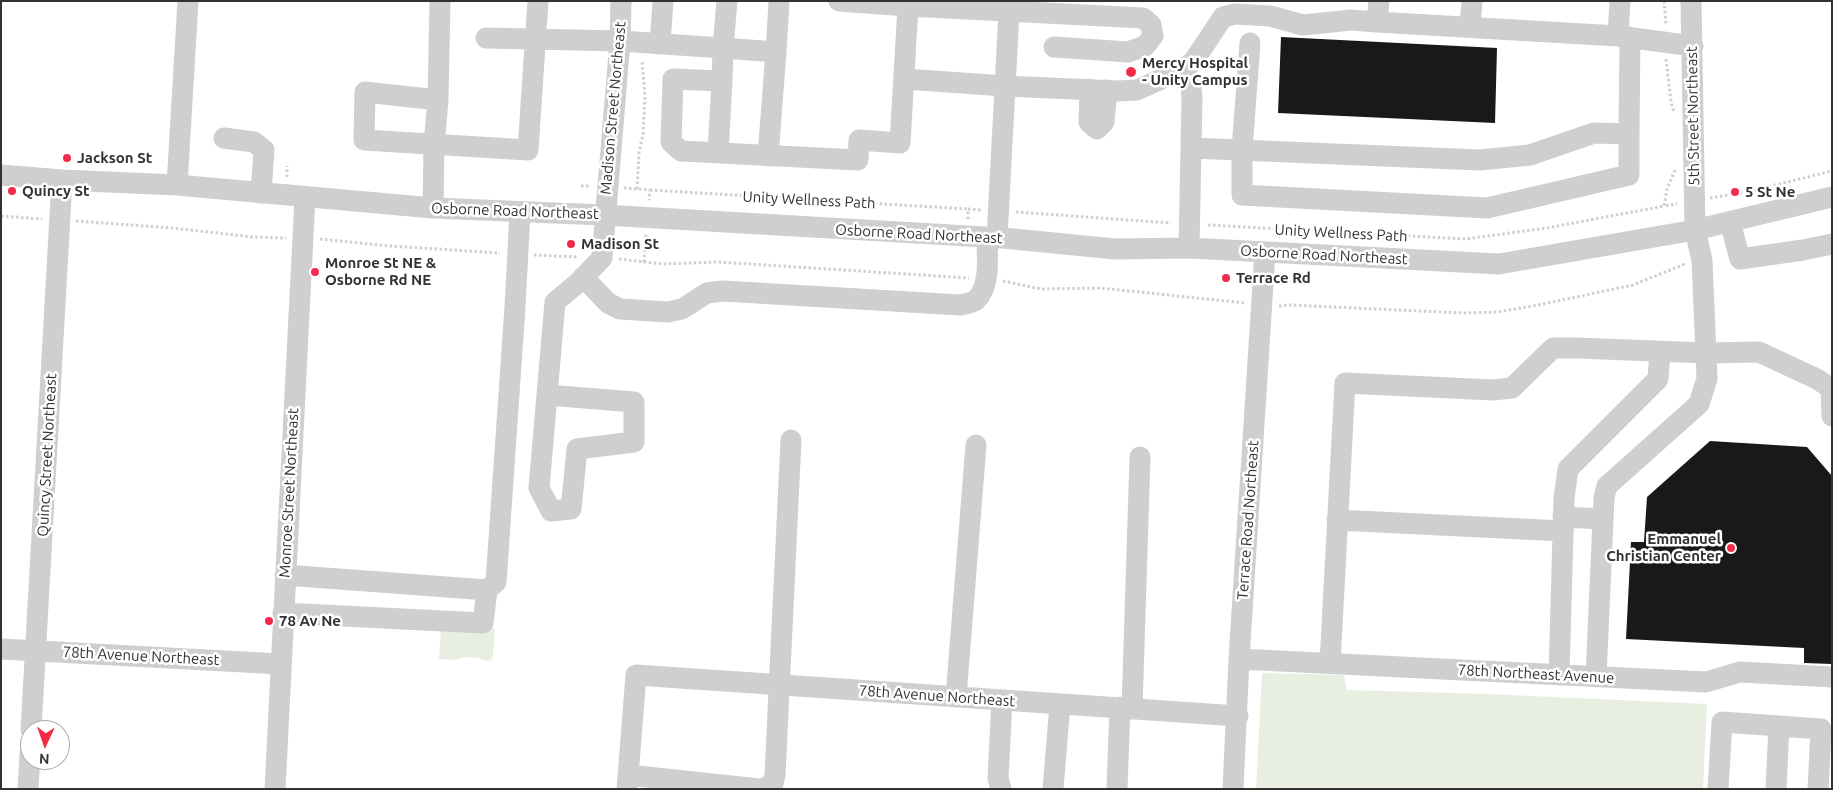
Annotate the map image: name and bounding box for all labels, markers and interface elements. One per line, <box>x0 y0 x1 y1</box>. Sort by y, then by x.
street label: Madison Street Northeast <box>596 21 630 195</box>
street label: 5th Street Northeast <box>1683 46 1703 186</box>
place label: Mercy Hospital - Unity Campus <box>1142 54 1248 89</box>
marker: Mercy Hospital - Unity Campus <box>1124 65 1138 79</box>
place label: Jackson St <box>77 149 152 167</box>
marker: Jackson St <box>61 152 73 164</box>
place label: Quincy St <box>22 182 90 200</box>
place label: 5 St Ne <box>1745 183 1795 201</box>
marker: Quincy St <box>6 185 18 197</box>
marker: 5 St Ne <box>1729 186 1741 198</box>
street label: Unity Wellness Path <box>742 188 876 212</box>
street label: Osborne Road Northeast <box>431 199 599 223</box>
street label: Osborne Road Northeast <box>835 221 1003 247</box>
street label: Unity Wellness Path <box>1274 221 1408 245</box>
place label: Madison St <box>581 235 659 253</box>
marker: Madison St <box>565 238 577 250</box>
street label: Osborne Road Northeast <box>1240 242 1408 268</box>
place label: Monroe St NE & Osborne Rd NE <box>325 254 436 289</box>
marker: Monroe St NE & Osborne Rd NE <box>309 266 321 278</box>
place label: Terrace Rd <box>1236 269 1311 287</box>
marker: Terrace Rd <box>1220 272 1232 284</box>
street label: Quincy Street Northeast <box>34 373 60 537</box>
street label: Monroe Street Northeast <box>276 408 302 578</box>
street label: Terrace Road Northeast <box>1233 440 1263 600</box>
place label: Emmanuel Christian Center <box>1606 530 1721 565</box>
marker: Emmanuel Christian Center <box>1725 542 1737 554</box>
place label: 78 Av Ne <box>279 612 341 630</box>
marker: 78 Av Ne <box>263 615 275 627</box>
street label: 78th Avenue Northeast <box>62 643 220 669</box>
street label: 78th Northeast Avenue <box>1457 661 1615 687</box>
street label: 78th Avenue Northeast <box>858 682 1016 710</box>
north arrow <box>20 720 70 770</box>
text: N <box>39 751 50 767</box>

